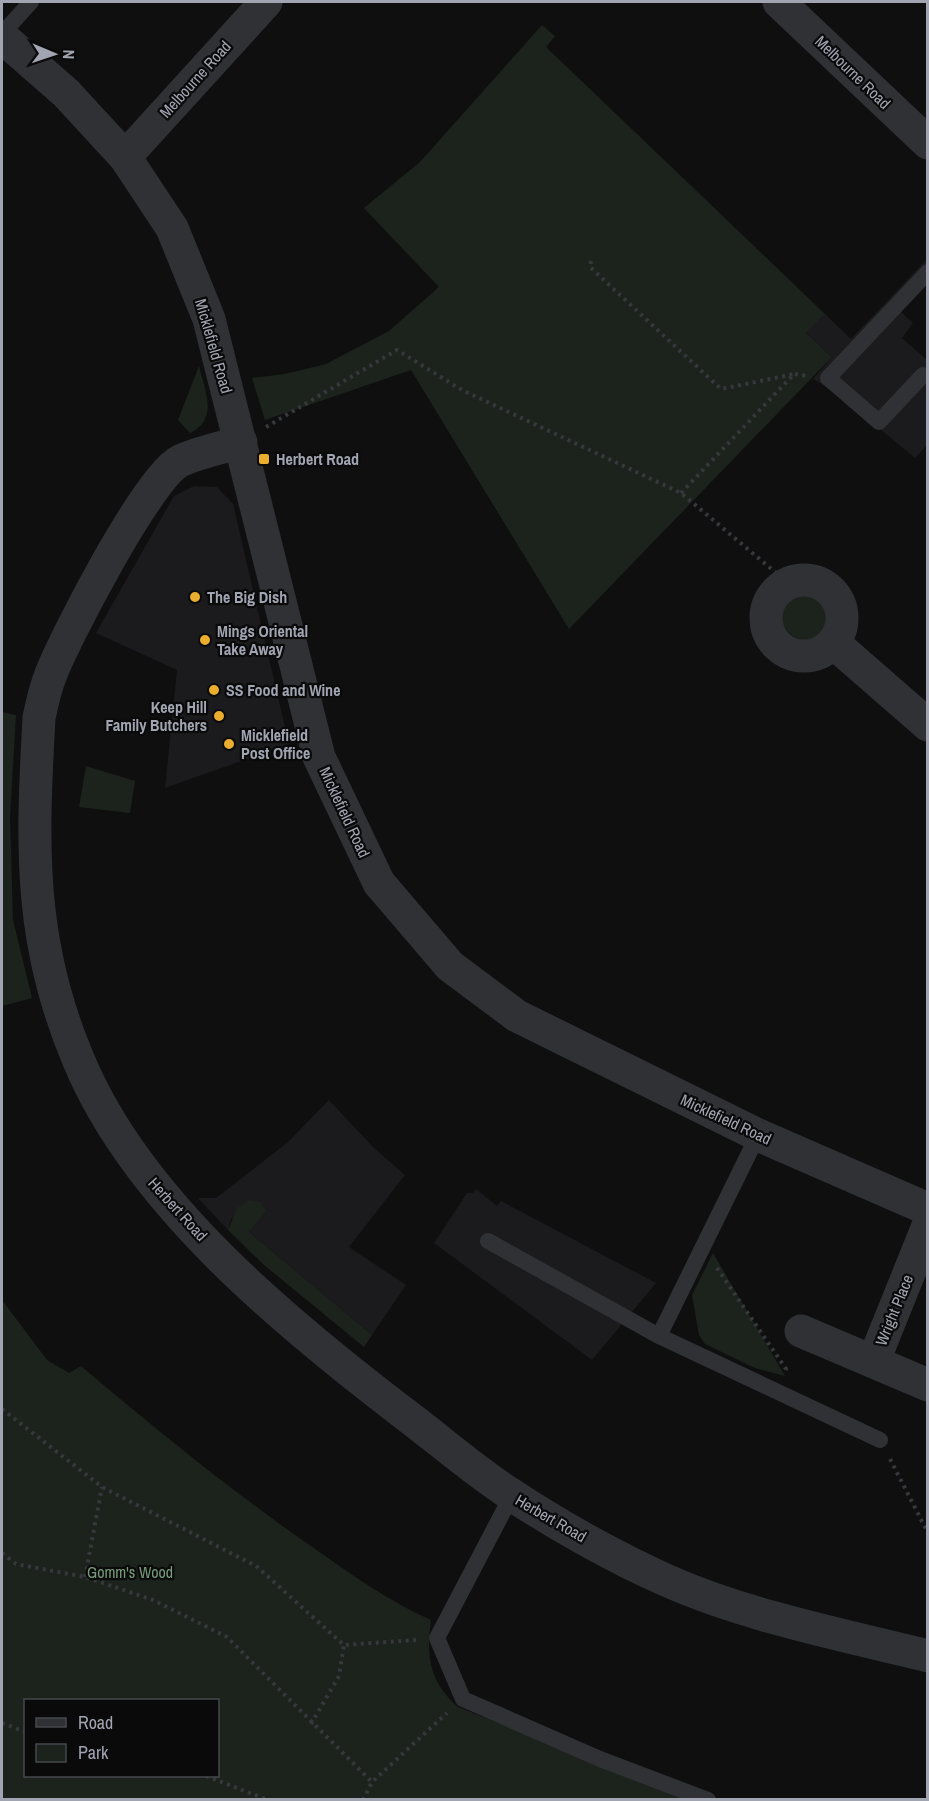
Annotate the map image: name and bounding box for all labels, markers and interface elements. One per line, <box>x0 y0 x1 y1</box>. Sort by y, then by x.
north arrow <box>24 24 84 84</box>
street label: Melbourne Road <box>810 30 896 114</box>
street label: Melbourne Road <box>154 36 236 122</box>
text: N <box>58 49 80 60</box>
street label: Micklefield Road <box>190 296 238 396</box>
place label: Herbert Road <box>276 448 359 470</box>
marker: Herbert Road <box>257 452 271 466</box>
place label: The Big Dish <box>207 586 287 608</box>
marker: The Big Dish <box>188 590 202 604</box>
place label: Mings Oriental Take Away <box>217 620 308 660</box>
marker: Mings Oriental Take Away <box>198 633 212 647</box>
place label: SS Food and Wine <box>226 679 340 701</box>
marker: SS Food and Wine <box>207 683 221 697</box>
place label: Keep Hill Family Butchers <box>106 696 207 736</box>
marker: Keep Hill Family Butchers <box>212 709 226 723</box>
place label: Micklefield Post Office <box>241 724 310 764</box>
marker: Micklefield Post Office <box>222 737 236 751</box>
street label: Micklefield Road <box>314 763 376 861</box>
street label: Micklefield Road <box>677 1088 775 1150</box>
street label: Herbert Road <box>143 1172 213 1246</box>
street label: Wright Place <box>870 1271 918 1349</box>
street label: Herbert Road <box>511 1489 591 1547</box>
park label: Gomm's Wood <box>87 1561 173 1583</box>
legend <box>24 1699 219 1777</box>
text: Road <box>78 1710 113 1735</box>
text: Park <box>78 1740 109 1765</box>

